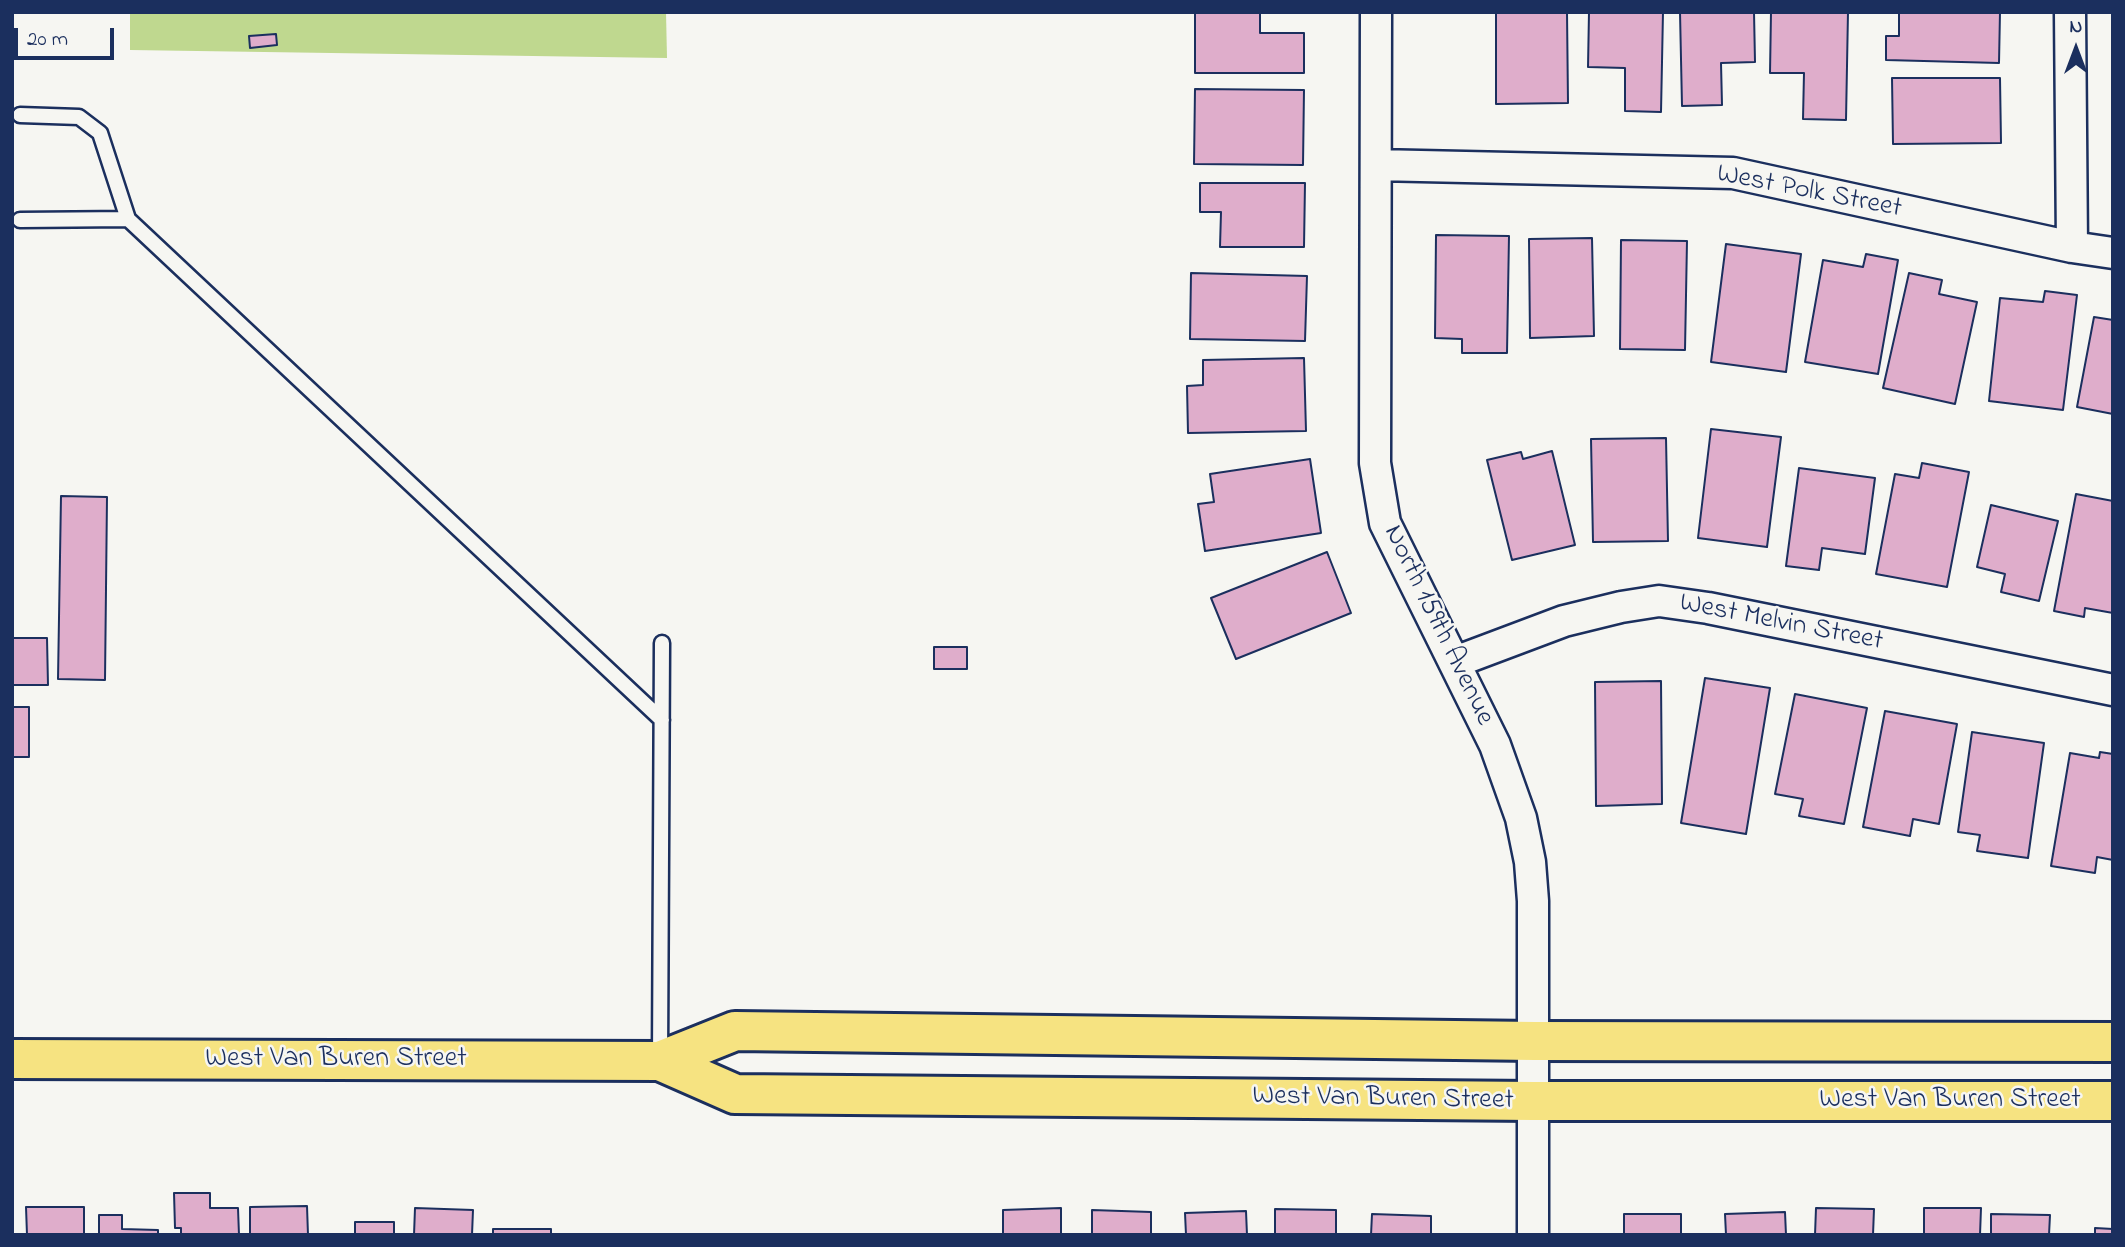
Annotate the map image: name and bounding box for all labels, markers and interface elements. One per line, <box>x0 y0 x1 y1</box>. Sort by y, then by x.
scale bar <box>18 14 117 58</box>
north arrow <box>2041 14 2111 84</box>
text: N <box>2070 14 2082 41</box>
text: 20 m <box>27 25 68 55</box>
street label: West Polk Street <box>1714 159 1904 227</box>
street label: North 159th Avenue <box>1374 520 1500 732</box>
street label: West Melvin Street <box>1677 588 1885 660</box>
street label: West Van Buren Street <box>205 1043 467 1077</box>
street label: West Van Buren Street <box>1252 1081 1514 1119</box>
street label: West Van Buren Street <box>1819 1084 2081 1118</box>

